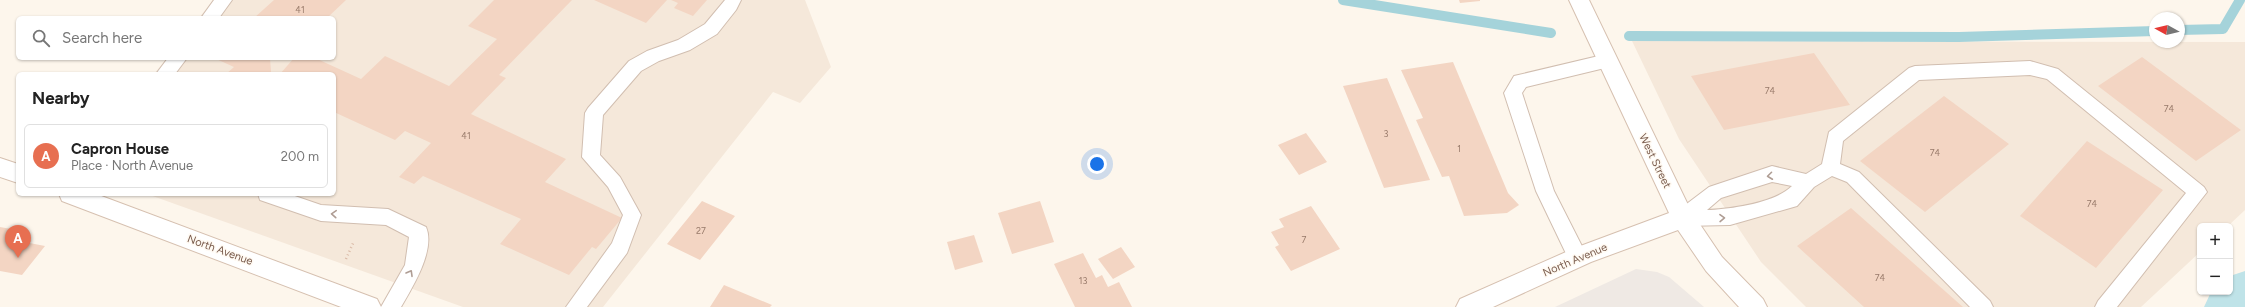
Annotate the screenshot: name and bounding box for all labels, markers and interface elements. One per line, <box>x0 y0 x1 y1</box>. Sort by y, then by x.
house number: 41 <box>295 4 305 15</box>
north arrow <box>2149 12 2185 48</box>
search box <box>16 16 336 60</box>
icon: search <box>30 27 52 49</box>
text: Search here <box>62 29 142 47</box>
house number: 74 <box>1765 85 1776 96</box>
text: Nearby <box>32 88 90 108</box>
house number: 74 <box>2164 103 2175 114</box>
house number: 3 <box>1384 128 1389 139</box>
house number: 41 <box>461 130 471 141</box>
street label: West Street <box>1636 132 1674 190</box>
text: Capron House <box>71 140 169 158</box>
house number: 1 <box>1457 143 1461 154</box>
house number: 74 <box>1930 147 1941 158</box>
text: A <box>41 149 51 164</box>
text: 200 m <box>281 149 319 164</box>
your location <box>1087 154 1107 174</box>
text: Place · North Avenue <box>71 158 193 173</box>
one-way arrow <box>1767 171 1774 180</box>
house number: 74 <box>2087 198 2098 209</box>
one-way arrow <box>331 209 337 218</box>
one-way arrow <box>1719 213 1725 222</box>
map controls <box>2197 223 2233 295</box>
button: + <box>2197 223 2233 259</box>
pin: A <box>5 225 31 258</box>
house number: 27 <box>696 225 706 236</box>
street label: North Avenue <box>185 232 255 268</box>
house number: 7 <box>1302 234 1307 245</box>
street label: North Avenue <box>1541 241 1609 279</box>
button: − <box>2197 259 2233 295</box>
one-way arrow <box>406 270 413 277</box>
house number: 74 <box>1875 272 1886 283</box>
house number: 13 <box>1079 275 1087 286</box>

